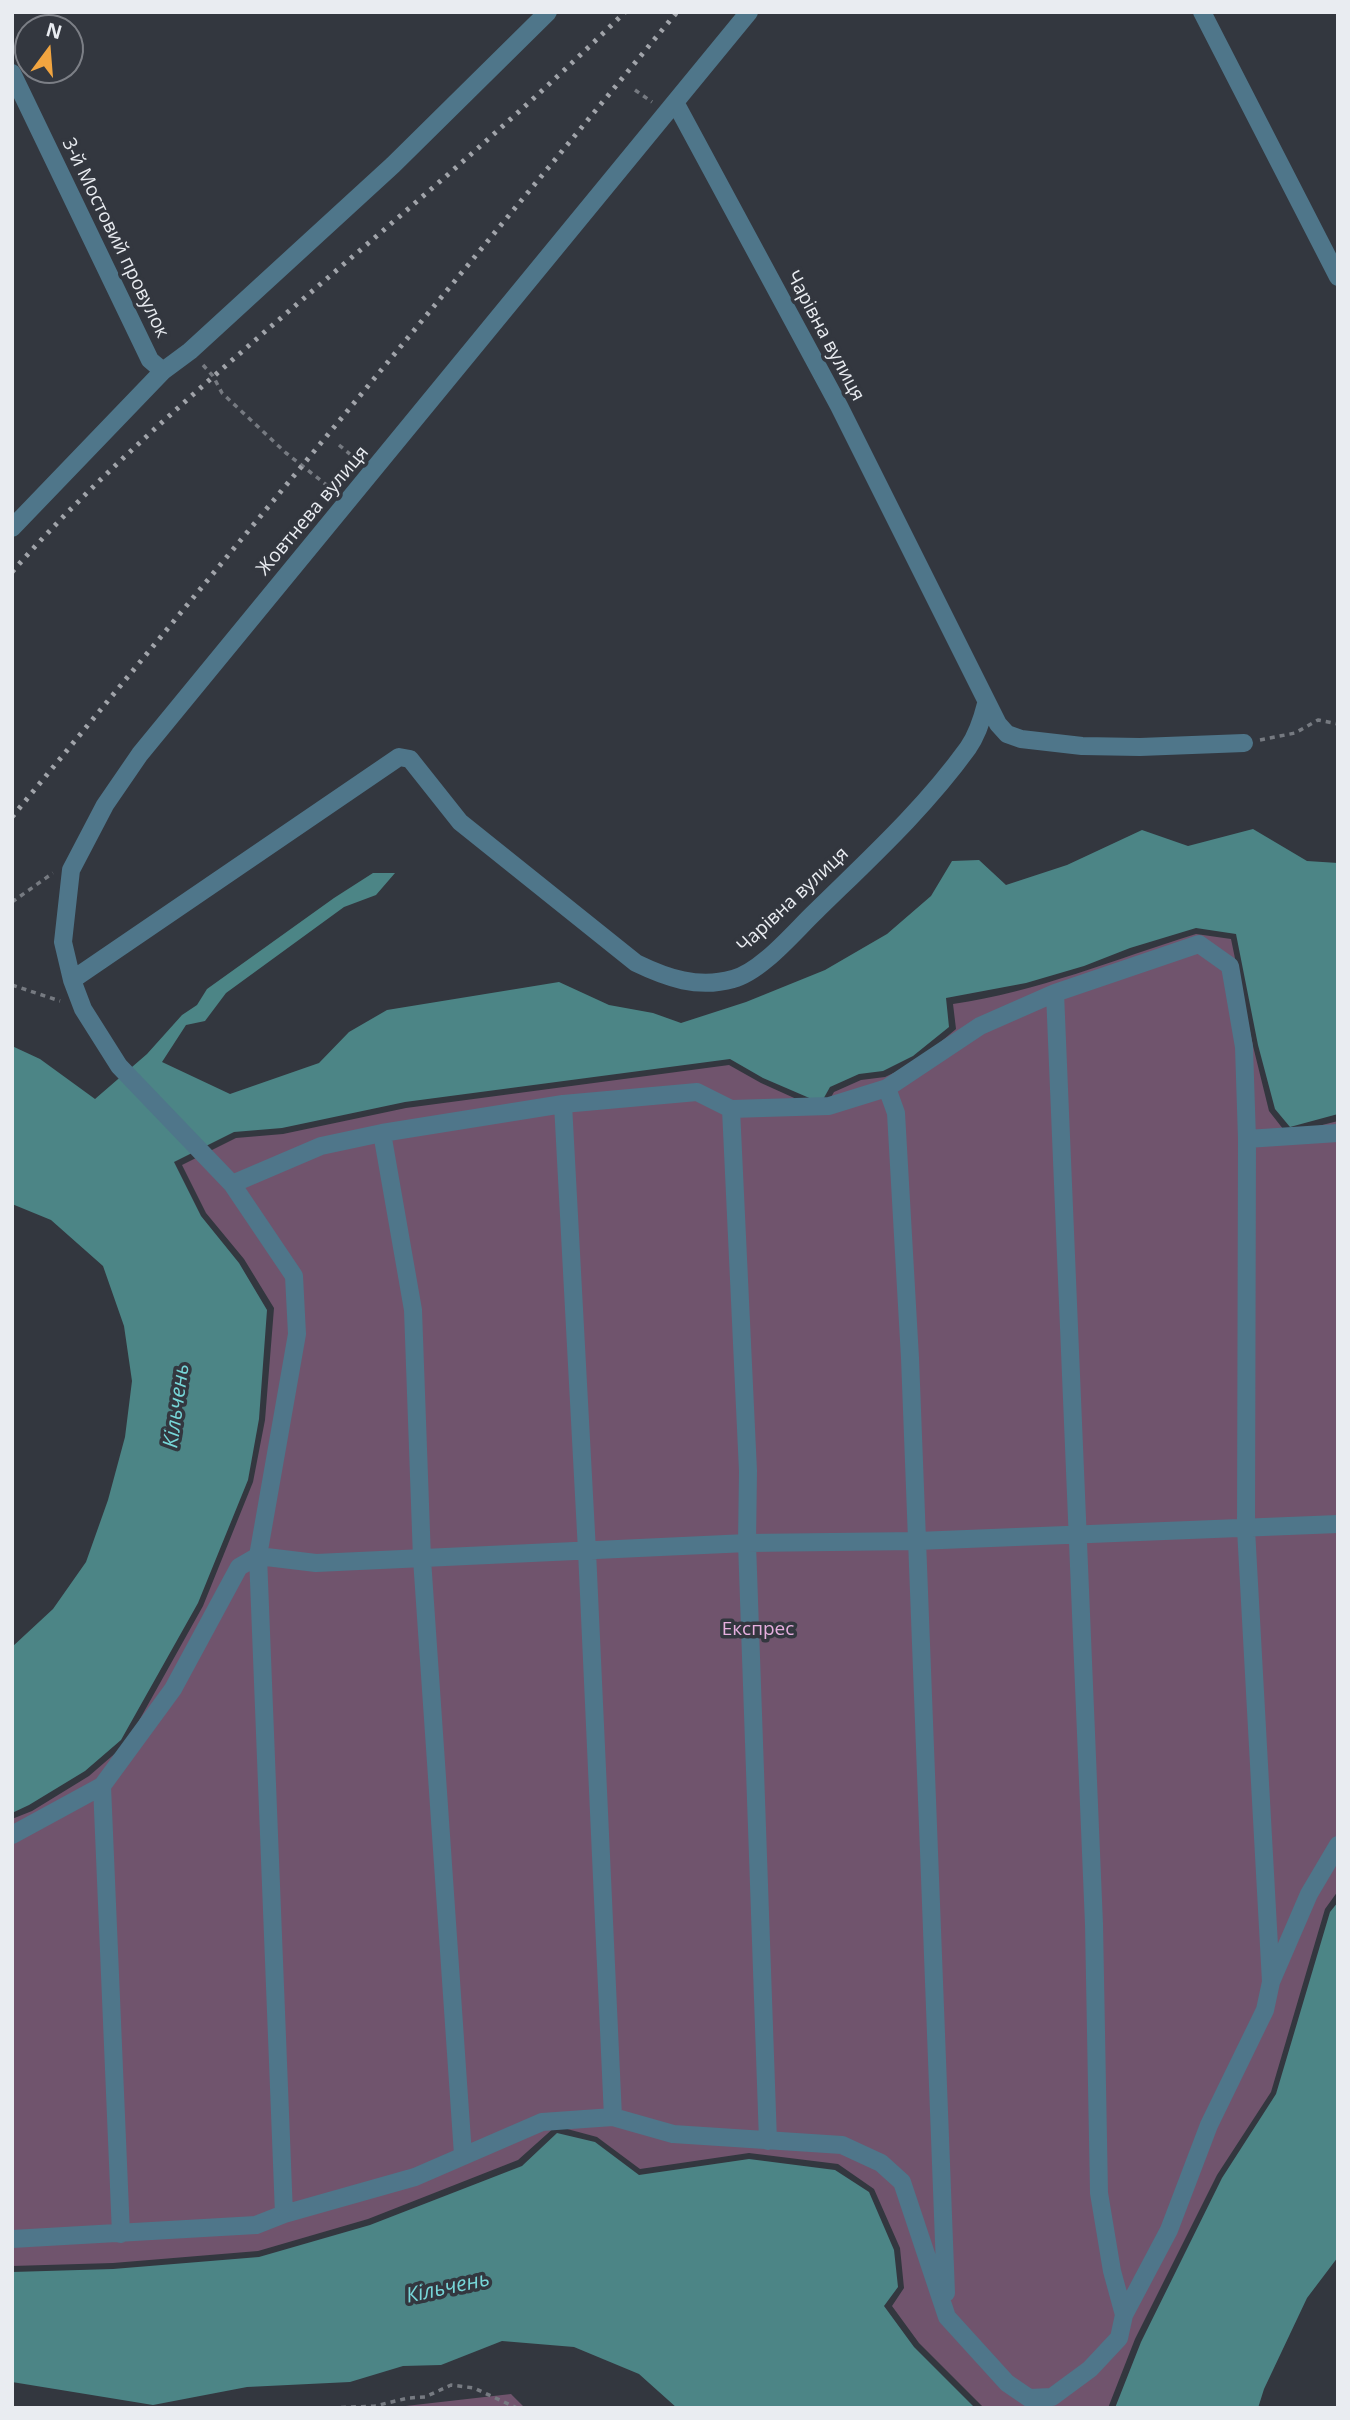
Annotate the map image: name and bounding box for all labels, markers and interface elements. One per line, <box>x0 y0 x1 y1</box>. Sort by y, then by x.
north arrow <box>14 14 84 84</box>
text: N <box>43 16 65 45</box>
street label: 3-й Мостовий провулок <box>57 134 173 342</box>
street label: Чарівна вулиця <box>781 267 869 405</box>
street label: Жовтнева вулиця <box>252 442 374 580</box>
street label: Чарівна вулиця <box>732 842 854 958</box>
water label: Кільчень <box>159 1362 195 1450</box>
park label: Експрес <box>722 1619 794 1641</box>
water label: Кільчень <box>404 2267 492 2309</box>

